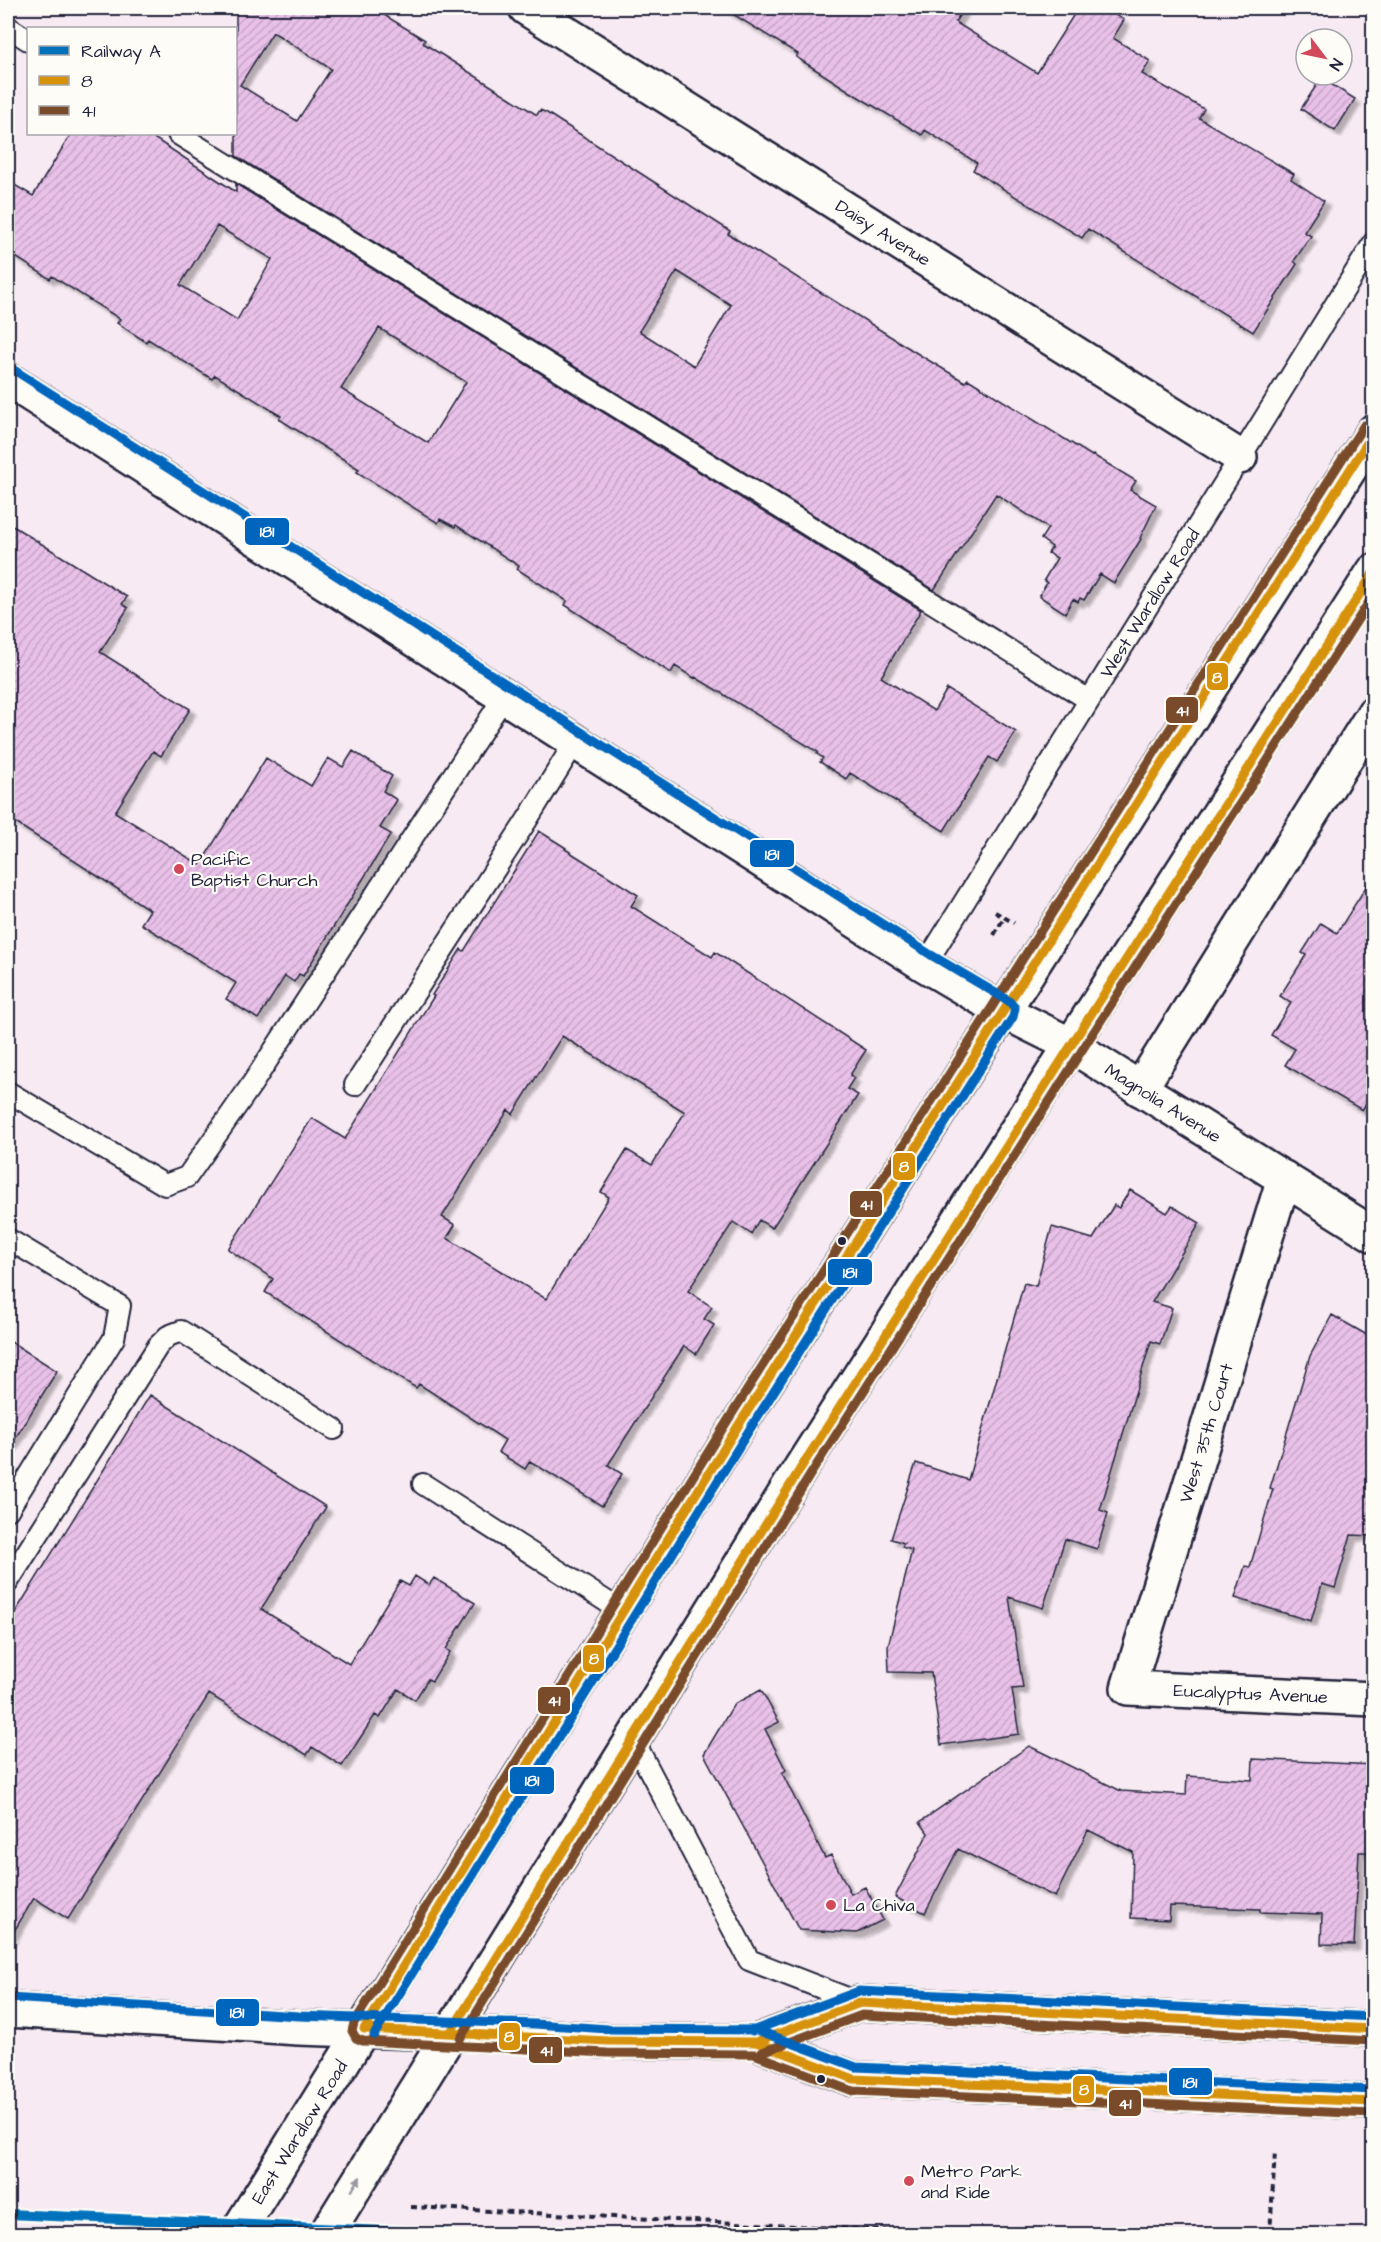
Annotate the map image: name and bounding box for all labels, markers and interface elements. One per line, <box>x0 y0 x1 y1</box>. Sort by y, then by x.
legend <box>27 27 237 135</box>
north arrow <box>1294 27 1354 87</box>
text: Railway A <box>81 39 161 65</box>
text: N <box>1324 54 1348 75</box>
text: 8 <box>81 69 93 94</box>
text: 41 <box>81 99 96 124</box>
street label: Daisy Avenue <box>830 194 936 273</box>
line badge: 181 <box>244 517 290 546</box>
text: 181 <box>260 521 275 543</box>
street label: West Wardlow Road <box>1094 524 1206 683</box>
line badge: 8 <box>1206 662 1229 691</box>
text: 8 <box>1212 667 1223 689</box>
line badge: 41 <box>1165 696 1199 724</box>
text: 41 <box>1176 700 1189 722</box>
line badge: 181 <box>749 839 795 868</box>
text: 181 <box>765 844 780 866</box>
place label: Pacific Baptist Church <box>191 847 318 893</box>
marker: Pacific Baptist Church <box>172 862 186 876</box>
street label: Magnolia Avenue <box>1100 1057 1226 1149</box>
line badge: 8 <box>892 1152 916 1181</box>
text: 8 <box>899 1156 910 1178</box>
line badge: 41 <box>849 1190 883 1218</box>
text: 41 <box>860 1194 873 1216</box>
unlabelled marker <box>836 1235 848 1247</box>
line badge: 181 <box>827 1258 873 1286</box>
text: 181 <box>843 1262 858 1284</box>
street label: West 35th Court <box>1173 1360 1240 1506</box>
line badge: 8 <box>582 1644 605 1673</box>
text: 8 <box>589 1648 600 1670</box>
street label: Eucalyptus Avenue <box>1173 1678 1328 1710</box>
line badge: 41 <box>537 1686 571 1715</box>
text: 41 <box>548 1690 561 1712</box>
line badge: 181 <box>509 1766 555 1795</box>
text: 181 <box>525 1770 540 1792</box>
place label: La Chiva <box>843 1893 915 1918</box>
marker: La Chiva <box>824 1898 838 1912</box>
line badge: 181 <box>215 1998 260 2027</box>
text: 181 <box>230 2002 245 2024</box>
line badge: 8 <box>498 2022 521 2051</box>
text: 8 <box>504 2026 515 2048</box>
line badge: 41 <box>528 2036 563 2064</box>
text: 41 <box>540 2040 553 2062</box>
street label: East Wardlow Road <box>246 2056 354 2209</box>
line badge: 181 <box>1168 2067 1213 2096</box>
text: 181 <box>1183 2072 1198 2094</box>
unlabelled marker <box>815 2073 827 2085</box>
line badge: 8 <box>1072 2075 1095 2104</box>
text: 8 <box>1079 2079 1090 2101</box>
line badge: 41 <box>1108 2089 1142 2117</box>
text: 41 <box>1119 2093 1132 2115</box>
place label: Metro Park and Ride <box>921 2159 1022 2205</box>
marker: Metro Park and Ride <box>902 2174 916 2188</box>
one-way arrow <box>351 2175 361 2192</box>

